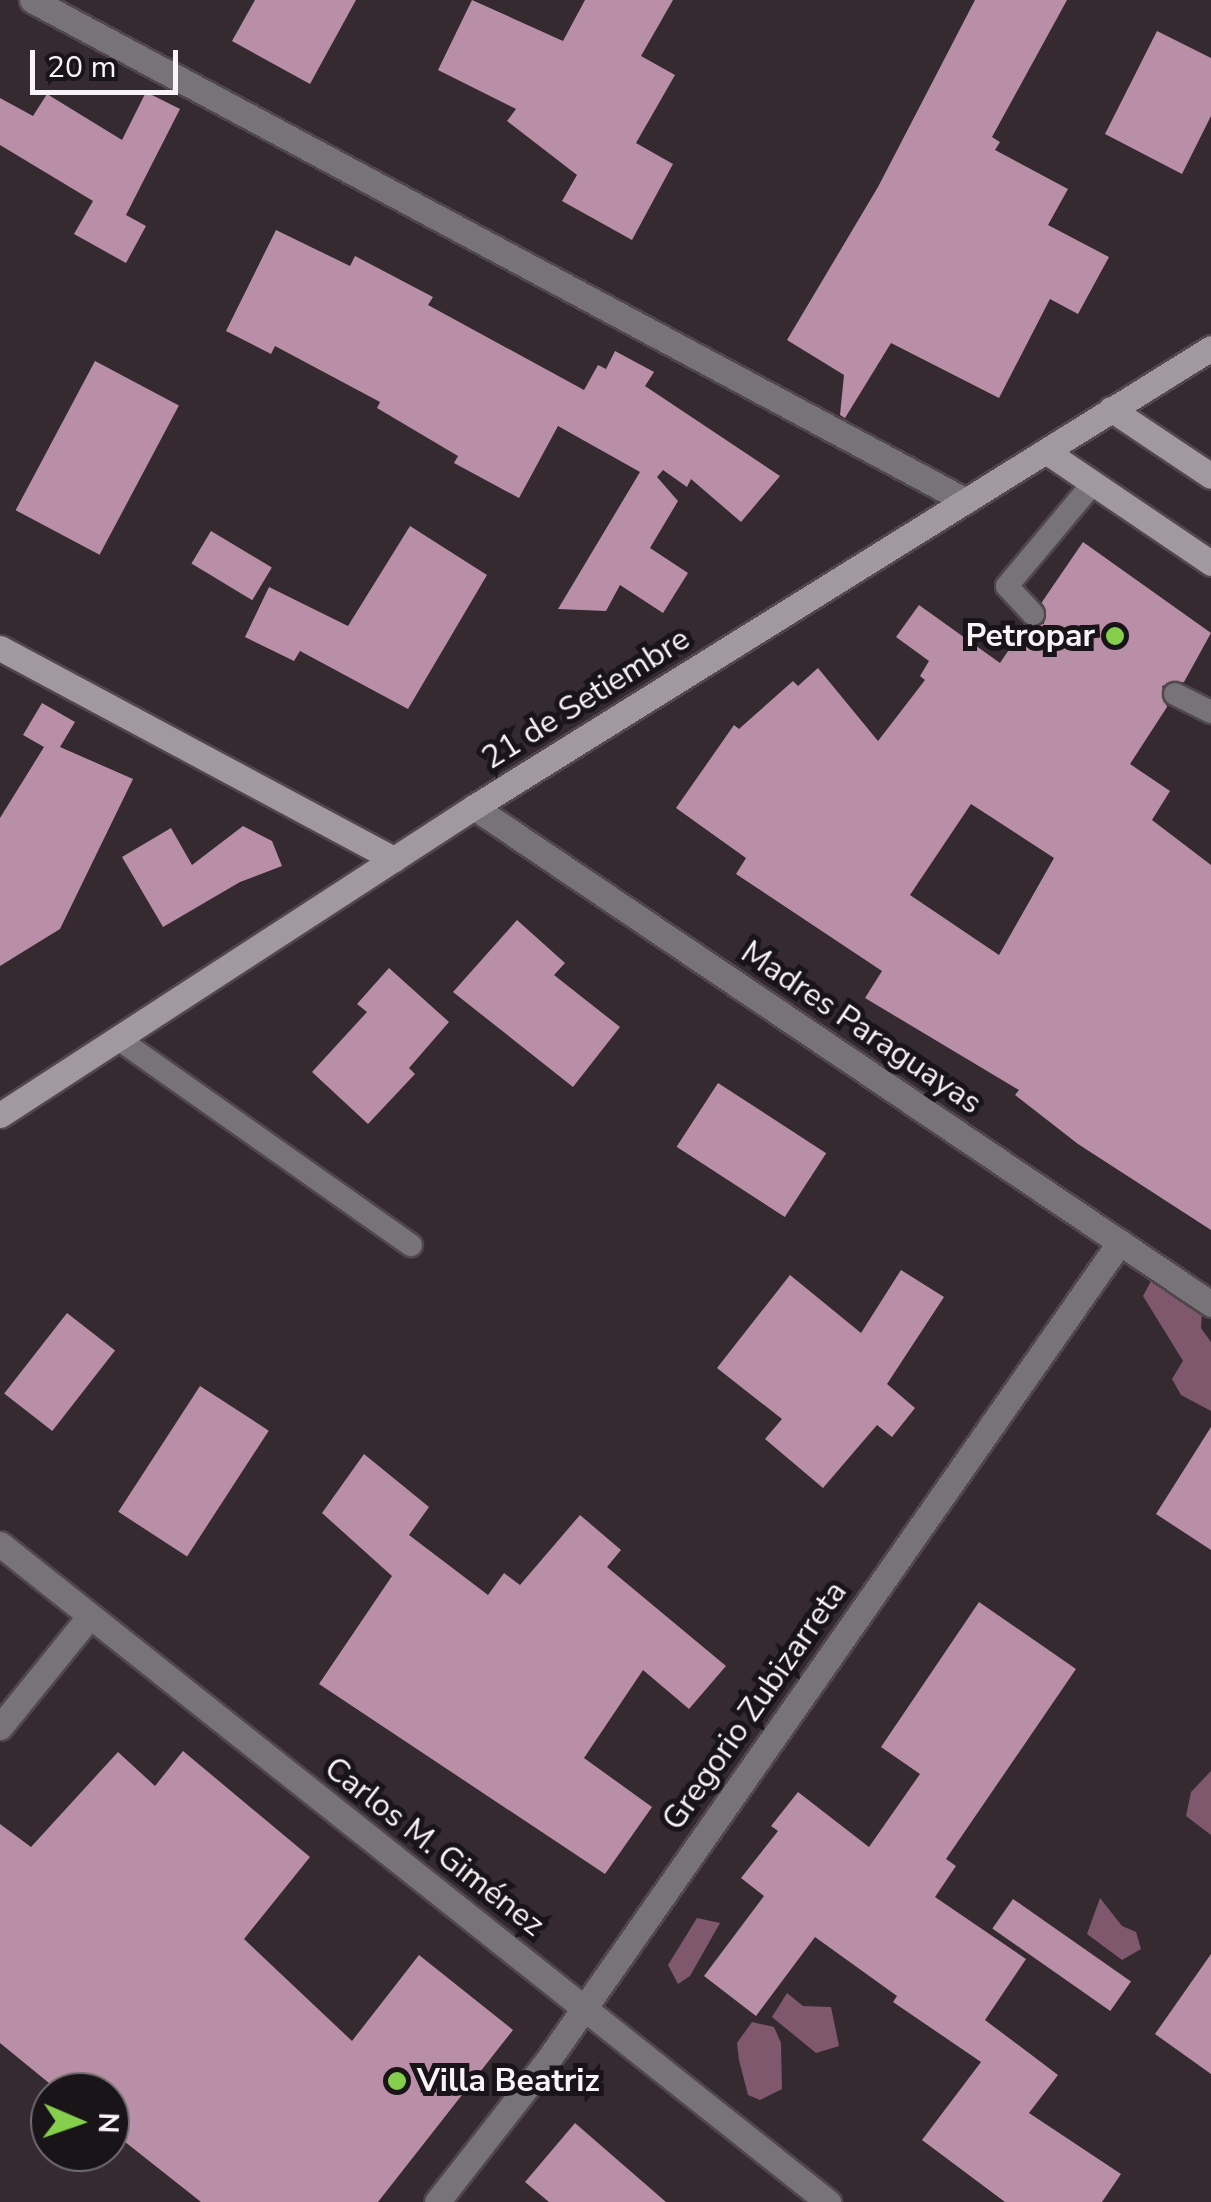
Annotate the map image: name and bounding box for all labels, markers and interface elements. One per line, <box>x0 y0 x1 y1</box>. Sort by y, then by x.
scale bar <box>35 30 182 92</box>
text: 20 m <box>47 47 116 88</box>
place label: Petropar <box>965 617 1095 655</box>
street label: 21 de Setiembre <box>475 620 697 778</box>
marker: Petropar <box>1104 625 1126 647</box>
street label: Madres Paraguayas <box>734 933 988 1123</box>
street label: Gregorio Zubizarreta <box>655 1574 855 1838</box>
street label: Carlos M. Giménez <box>317 1749 551 1945</box>
place label: Villa Beatriz <box>417 2062 600 2100</box>
marker: Villa Beatriz <box>386 2070 408 2092</box>
north arrow <box>30 2072 130 2172</box>
text: N <box>89 2112 127 2134</box>

